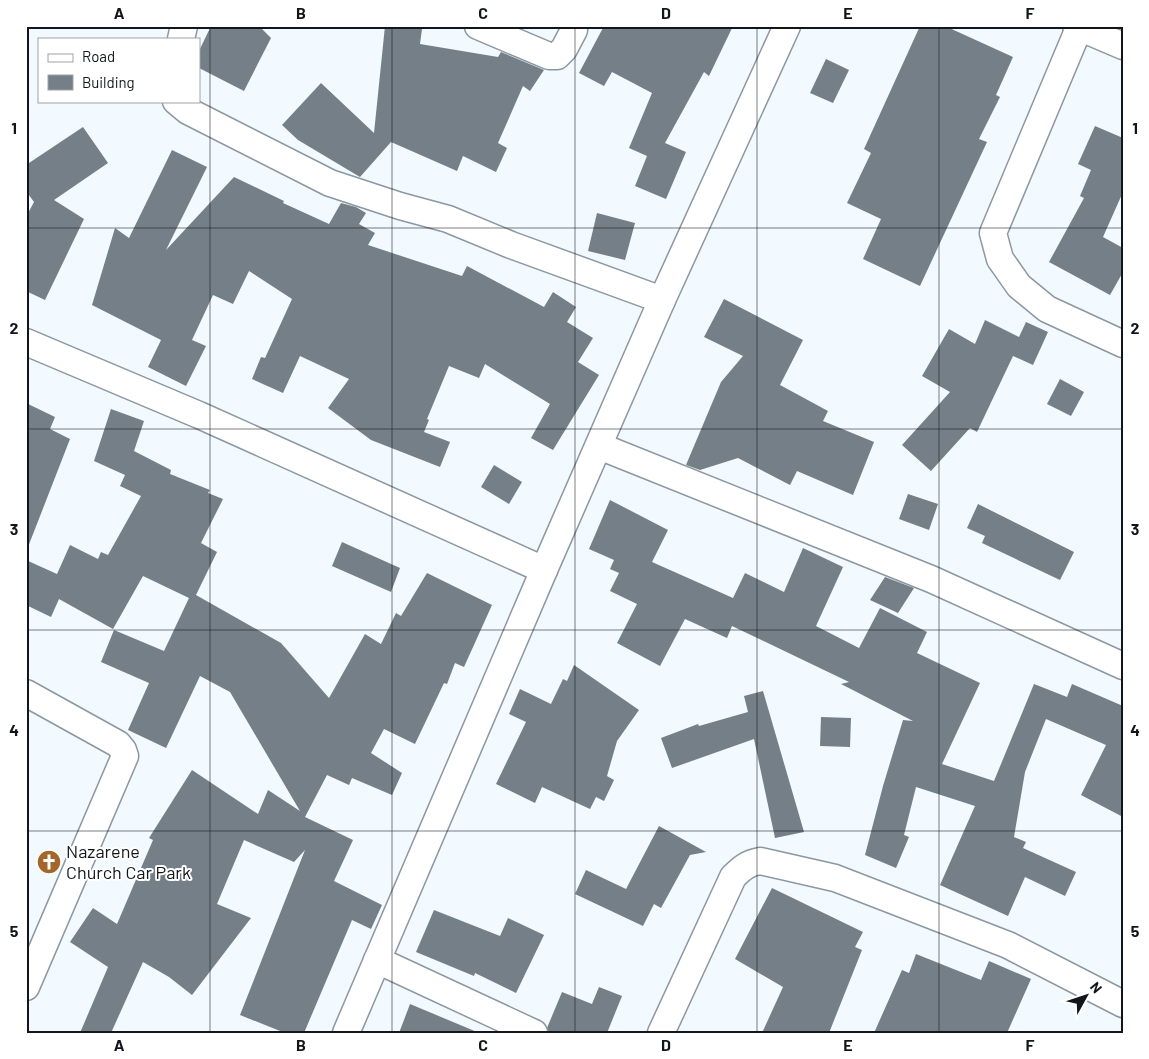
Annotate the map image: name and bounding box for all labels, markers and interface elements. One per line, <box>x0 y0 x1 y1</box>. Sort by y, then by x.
text: A <box>114 3 125 22</box>
text: B <box>296 3 306 22</box>
text: C <box>478 3 488 22</box>
text: D <box>661 3 671 22</box>
text: E <box>843 3 853 22</box>
text: F <box>1026 3 1035 22</box>
legend <box>38 38 200 102</box>
text: Road <box>82 47 115 65</box>
text: Building <box>82 73 135 91</box>
text: 1 <box>11 118 17 137</box>
text: 1 <box>1132 118 1138 137</box>
text: 2 <box>10 318 19 337</box>
text: 2 <box>1131 318 1140 337</box>
text: 3 <box>10 519 18 538</box>
text: 3 <box>1131 519 1139 538</box>
text: 4 <box>9 720 19 739</box>
text: 4 <box>1130 720 1140 739</box>
place label: Nazarene Church Car Park <box>66 840 191 883</box>
church icon: Nazarene Church Car Park <box>36 849 62 875</box>
text: 5 <box>10 921 19 940</box>
text: 5 <box>1131 921 1140 940</box>
north arrow <box>1062 972 1112 1022</box>
text: N <box>1087 978 1106 996</box>
text: A <box>114 1035 125 1054</box>
text: B <box>296 1035 306 1054</box>
text: C <box>478 1035 488 1054</box>
text: D <box>661 1035 671 1054</box>
text: E <box>843 1035 853 1054</box>
text: F <box>1026 1035 1035 1054</box>

